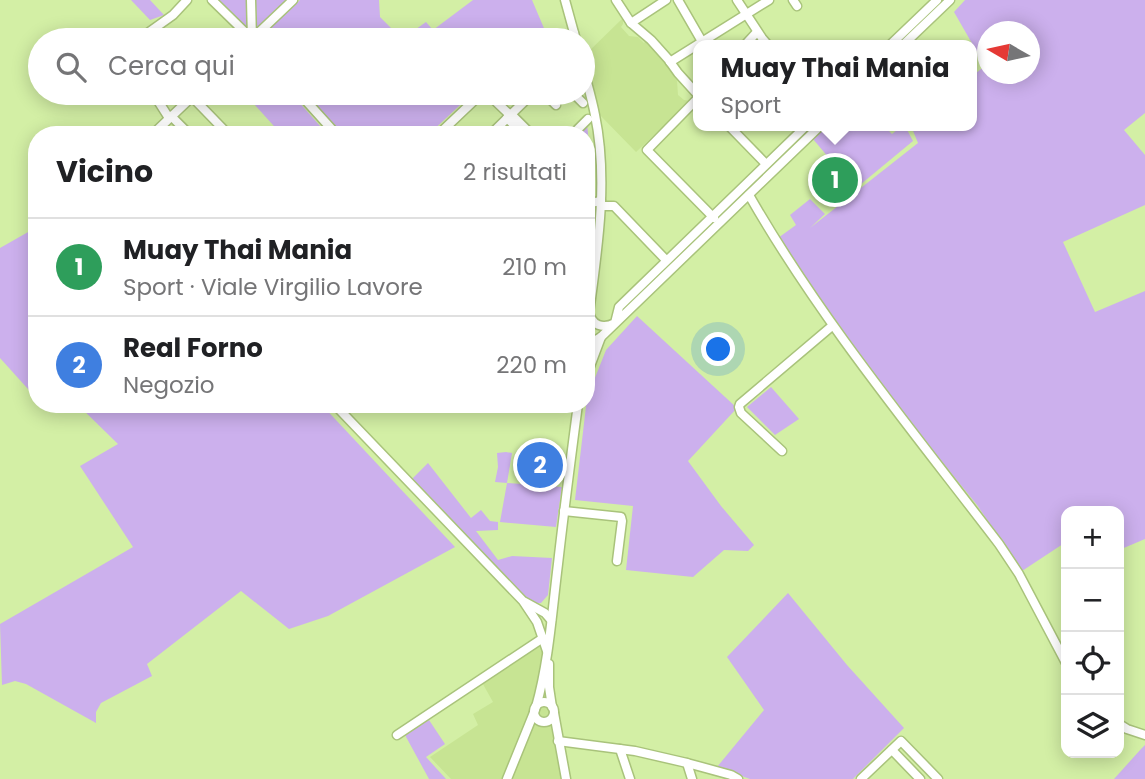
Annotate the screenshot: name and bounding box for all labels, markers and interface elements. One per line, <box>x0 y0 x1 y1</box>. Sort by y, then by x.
north arrow <box>977 21 1040 84</box>
search box <box>28 28 595 105</box>
popup <box>693 40 977 131</box>
icon: search <box>52 48 90 86</box>
text: Cerca qui <box>108 48 235 84</box>
text: Muay Thai Mania <box>720 50 950 86</box>
text: Sport <box>720 89 781 121</box>
text: Vicino <box>56 150 153 193</box>
pin: 1 <box>812 154 858 206</box>
text: 2 risultati <box>463 156 567 188</box>
text: Muay Thai Mania <box>123 232 352 268</box>
text: 1 <box>75 251 83 283</box>
text: 210 m <box>502 251 567 283</box>
text: Sport · Viale Virgilio Lavore <box>123 271 423 303</box>
text: Real Forno <box>123 330 263 366</box>
your location <box>701 332 735 366</box>
text: 2 <box>72 349 86 381</box>
text: 220 m <box>496 349 567 381</box>
text: Negozio <box>123 369 215 401</box>
pin: 2 <box>517 439 563 491</box>
map controls <box>1061 506 1124 758</box>
button: + <box>1061 506 1124 569</box>
button: − <box>1061 569 1124 632</box>
button: locate <box>1061 632 1124 695</box>
button: layers <box>1061 695 1124 758</box>

